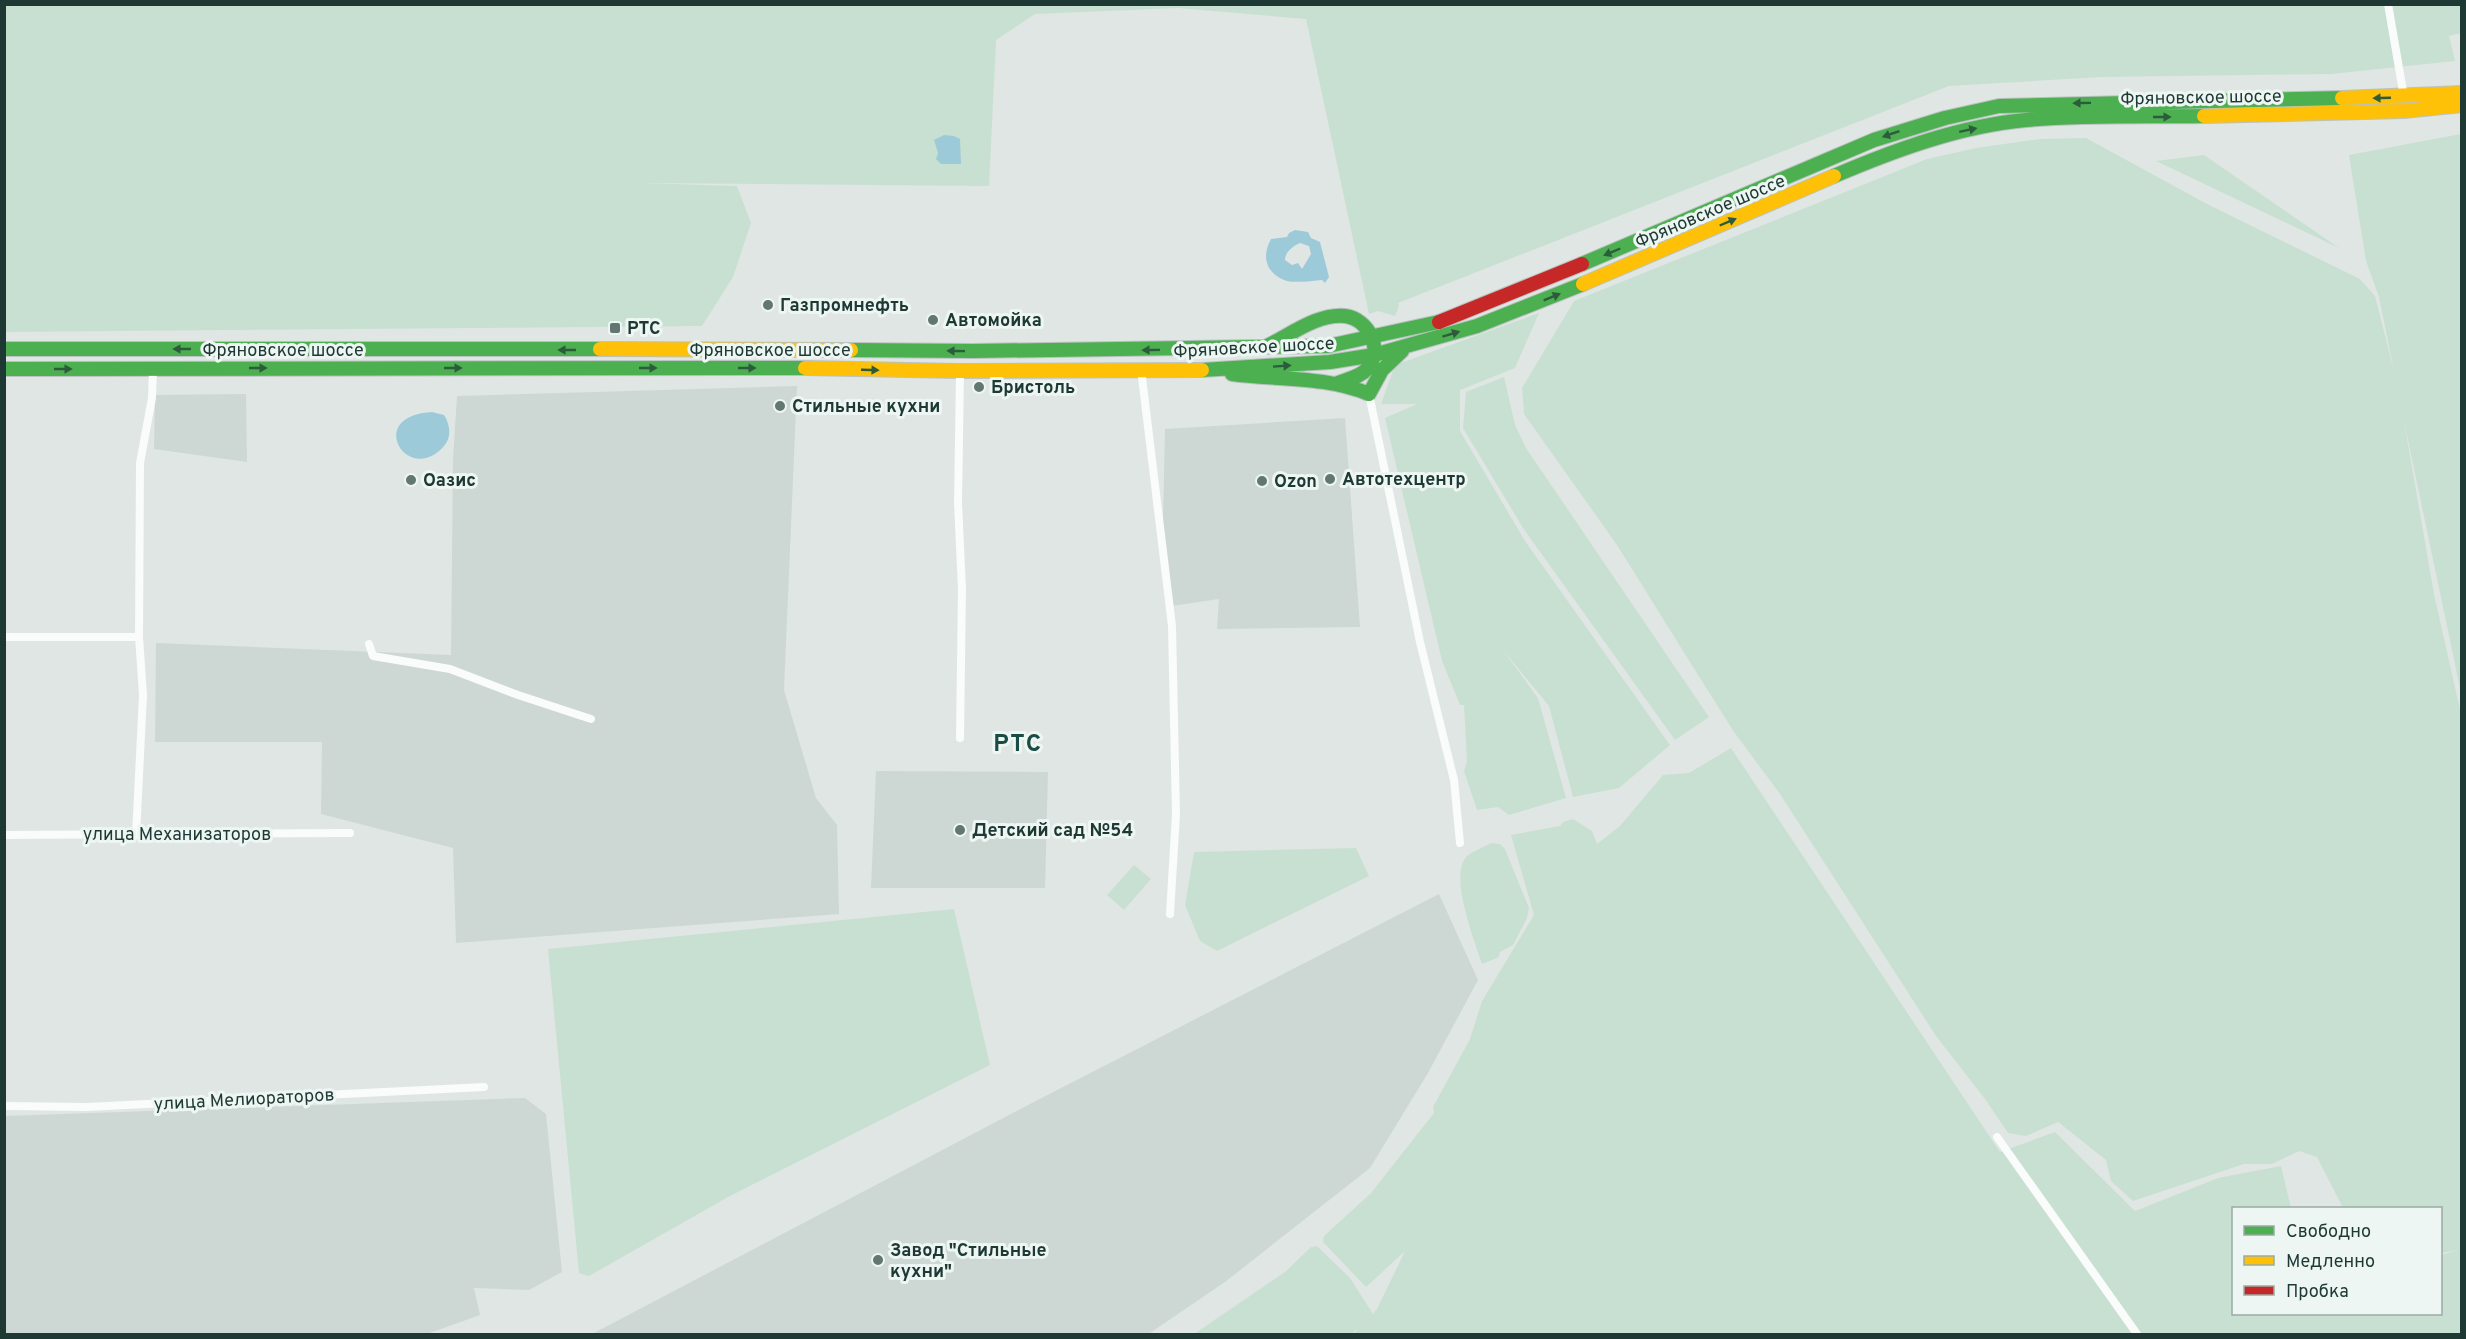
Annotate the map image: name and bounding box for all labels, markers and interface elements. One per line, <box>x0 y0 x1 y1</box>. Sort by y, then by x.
street label: Фряновское шоссе <box>2120 86 2282 111</box>
one-way arrow <box>2373 93 2392 102</box>
one-way arrow <box>2073 98 2092 108</box>
one-way arrow <box>2153 112 2172 122</box>
one-way arrow <box>1959 124 1977 134</box>
one-way arrow <box>1882 130 1900 140</box>
street label: Фряновское шоссе <box>1632 170 1789 254</box>
one-way arrow <box>1719 217 1737 227</box>
one-way arrow <box>1603 248 1621 257</box>
one-way arrow <box>1544 292 1562 302</box>
place label: Газпромнефть <box>780 295 909 318</box>
marker: Газпромнефть <box>761 298 775 312</box>
place label: Автомойка <box>945 310 1042 333</box>
marker: Автомойка <box>926 313 940 327</box>
place label: РТС <box>627 318 661 341</box>
marker: РТС <box>608 321 622 335</box>
one-way arrow <box>1442 329 1460 338</box>
street label: Фряновское шоссе <box>1173 333 1335 364</box>
street label: Фряновское шоссе <box>202 340 364 363</box>
street label: Фряновское шоссе <box>689 340 851 363</box>
one-way arrow <box>173 344 192 354</box>
one-way arrow <box>557 345 576 355</box>
one-way arrow <box>1142 345 1161 354</box>
one-way arrow <box>947 346 966 356</box>
one-way arrow <box>1273 361 1292 371</box>
one-way arrow <box>248 363 267 373</box>
one-way arrow <box>443 363 462 373</box>
one-way arrow <box>638 363 657 373</box>
one-way arrow <box>738 363 757 373</box>
one-way arrow <box>53 364 72 374</box>
one-way arrow <box>860 365 879 374</box>
place label: Бристоль <box>991 377 1075 400</box>
marker: Бристоль <box>972 380 986 394</box>
place label: Стильные кухни <box>792 396 940 419</box>
marker: Стильные кухни <box>773 399 787 413</box>
place label: Автотехцентр <box>1342 469 1466 492</box>
place label: Оазис <box>423 470 476 493</box>
place label: Ozon <box>1274 471 1317 494</box>
marker: Автотехцентр <box>1323 472 1337 486</box>
marker: Оазис <box>404 473 418 487</box>
marker: Ozon <box>1255 474 1269 488</box>
district label: РТС <box>993 730 1043 760</box>
place label: Детский сад №54 <box>972 820 1133 843</box>
marker: Детский сад №54 <box>953 823 967 837</box>
street label: улица Механизаторов <box>83 824 271 847</box>
street label: улица Мелиораторов <box>153 1084 335 1117</box>
legend <box>2232 1207 2442 1315</box>
text: Свободно <box>2286 1221 2371 1244</box>
place label: Завод "Стильные кухни" <box>890 1240 1047 1284</box>
text: Медленно <box>2286 1251 2375 1274</box>
marker: Завод "Стильные кухни" <box>871 1253 885 1267</box>
text: Пробка <box>2286 1281 2349 1304</box>

